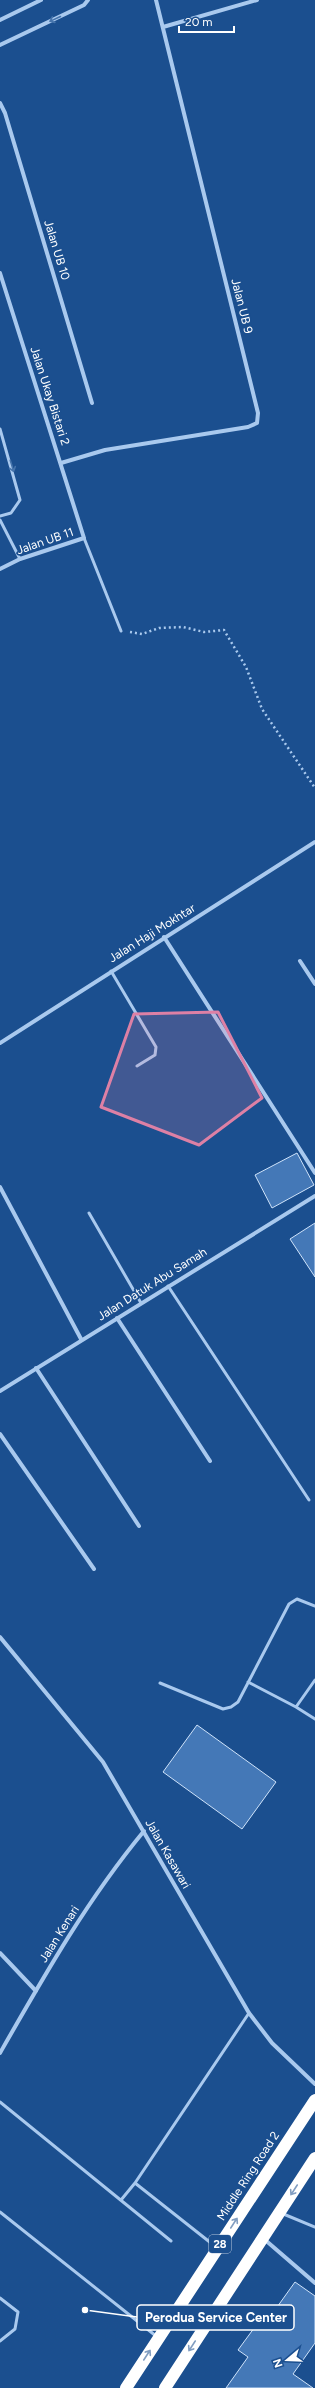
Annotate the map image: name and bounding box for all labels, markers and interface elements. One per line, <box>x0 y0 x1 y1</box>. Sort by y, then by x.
scale bar <box>179 8 234 34</box>
text: 20 m <box>185 15 213 29</box>
one-way arrow <box>49 16 61 23</box>
street label: Jalan UB 10 <box>41 218 73 282</box>
street label: Jalan UB 9 <box>228 277 256 335</box>
street label: Jalan Ukay Bistari 2 <box>27 345 73 447</box>
one-way arrow <box>9 460 16 473</box>
street label: Jalan UB 11 <box>15 525 75 557</box>
street label: Jalan Haji Mokhtar <box>106 901 198 965</box>
street label: Jalan Datuk Abu Samah <box>95 1244 210 1323</box>
street label: Jalan Kasawari <box>142 1817 194 1891</box>
street label: Jalan Kenari <box>36 1903 82 1965</box>
street label: Middle Ring Road 2 <box>214 2129 282 2223</box>
one-way arrow <box>289 2184 297 2196</box>
one-way arrow <box>230 2218 238 2229</box>
road number: 28 <box>209 2235 231 2253</box>
callout: Perodua Service Center <box>137 2305 294 2330</box>
text: Perodua Service Center <box>145 2310 287 2325</box>
one-way arrow <box>188 2340 196 2351</box>
north arrow <box>267 2340 307 2380</box>
one-way arrow <box>143 2350 152 2361</box>
text: N <box>270 2357 286 2369</box>

